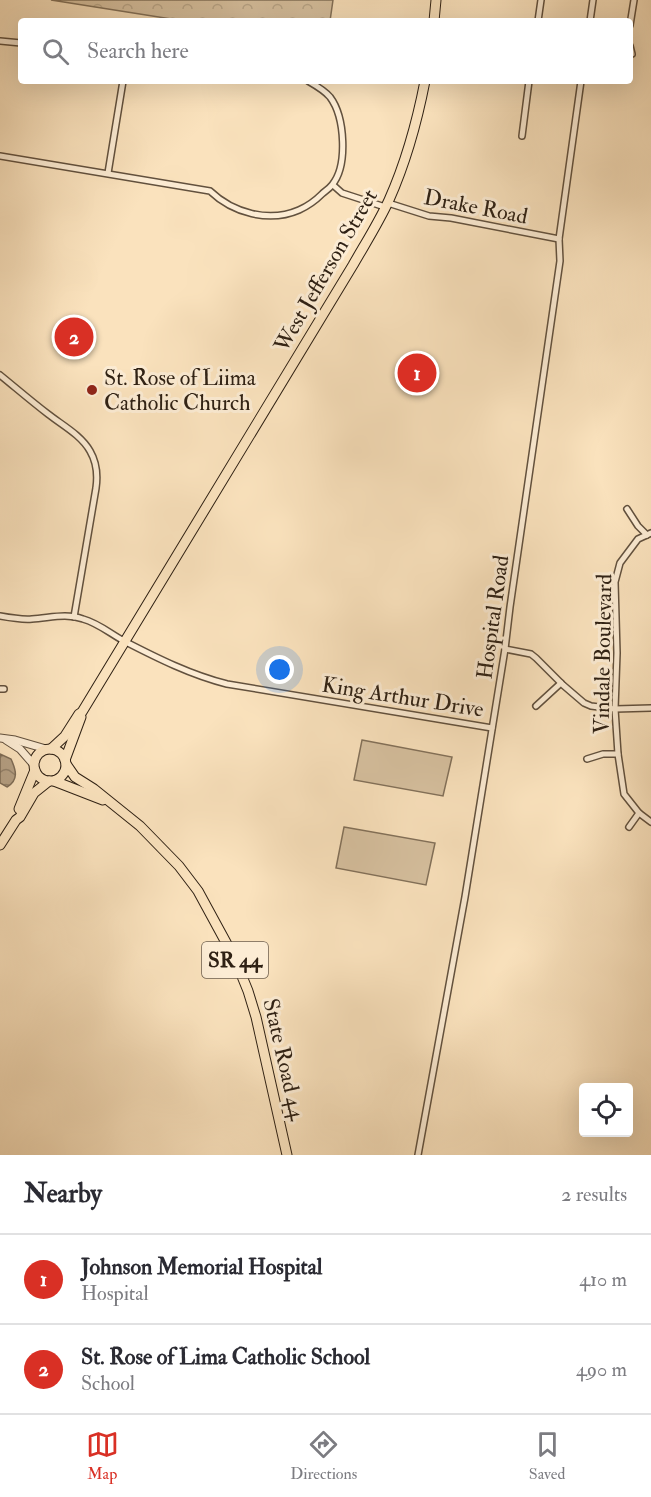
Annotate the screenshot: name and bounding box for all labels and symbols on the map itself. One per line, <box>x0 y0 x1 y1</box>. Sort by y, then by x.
street label: Drake Road <box>422 183 530 231</box>
street label: West Jefferson Street <box>267 184 384 358</box>
pin: 2 <box>54 314 94 360</box>
pin: 1 <box>398 350 436 395</box>
place label: St. Rose of Liima Catholic Church <box>104 364 257 417</box>
marker: St. Rose of Liima Catholic Church <box>85 383 99 397</box>
street label: Hospital Road <box>470 553 517 681</box>
street label: Vindale Boulevard <box>588 573 618 734</box>
your location <box>265 655 294 684</box>
street label: King Arthur Drive <box>320 670 486 724</box>
road number: SR 44 <box>202 942 268 978</box>
street label: State Road 44 <box>256 996 312 1124</box>

